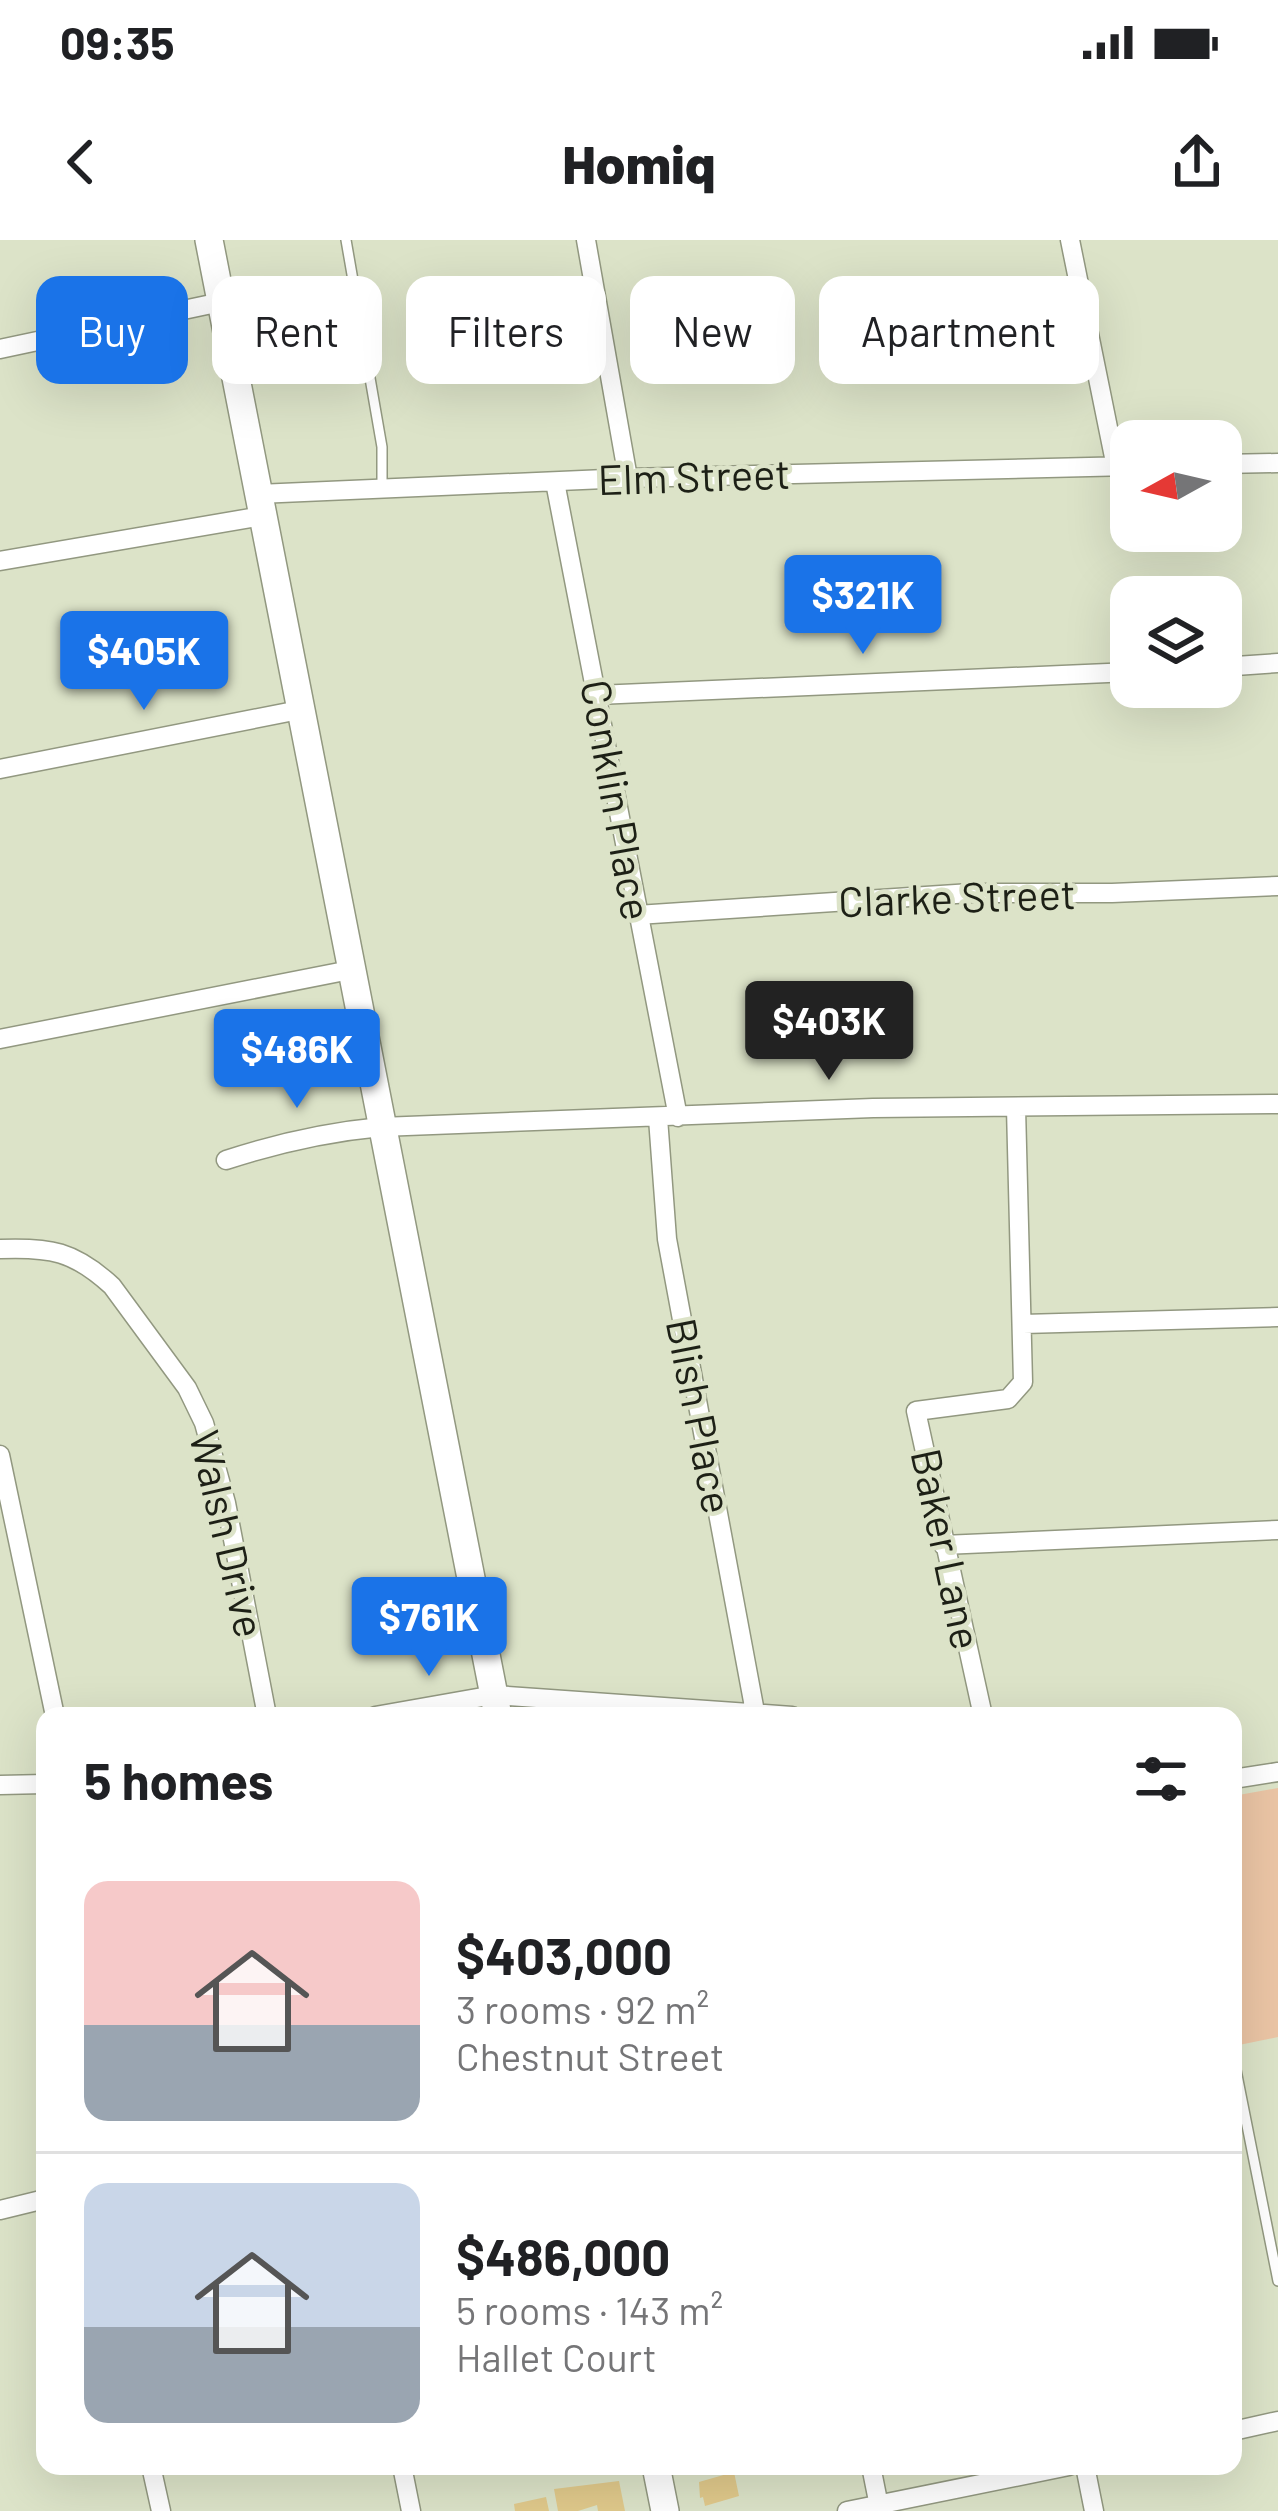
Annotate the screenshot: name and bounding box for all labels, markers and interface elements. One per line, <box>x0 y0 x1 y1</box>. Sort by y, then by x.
text: 09:35 <box>60 15 174 69</box>
icon: back <box>48 129 114 195</box>
icon: share <box>1164 129 1230 195</box>
text: Homiq <box>562 130 716 195</box>
chip: Buy <box>36 276 188 384</box>
chip: Rent <box>212 276 382 384</box>
chip: Filters <box>406 276 606 384</box>
chip: New <box>630 276 795 384</box>
chip: Apartment <box>819 276 1099 384</box>
north arrow <box>1110 420 1242 552</box>
map controls <box>1110 420 1242 708</box>
street label: Elm Street <box>597 447 791 503</box>
pin: $321K <box>779 555 947 657</box>
text: $321K <box>811 570 915 617</box>
button: layers <box>1110 576 1242 708</box>
pin: $405K <box>60 611 228 713</box>
text: $405K <box>87 626 201 673</box>
street label: Conklin Place <box>572 675 664 924</box>
street label: Clarke Street <box>837 867 1077 925</box>
pin: $403K <box>745 981 913 1083</box>
text: $403K <box>772 996 886 1043</box>
pin: $486K <box>213 1009 381 1111</box>
text: $486K <box>241 1024 353 1071</box>
street label: Blish Place <box>658 1314 744 1518</box>
street label: Walsh Drive <box>181 1425 277 1642</box>
street label: Baker Lane <box>902 1444 994 1654</box>
pin: $761K <box>345 1577 513 1679</box>
text: $761K <box>379 1592 479 1639</box>
icon: filters <box>1128 1746 1194 1812</box>
text: 5 homes <box>84 1749 273 1810</box>
text: $403,000 <box>456 1924 672 1985</box>
icon: home <box>180 1929 324 2073</box>
text: 3 rooms · 92 m² <box>456 1985 709 2032</box>
text: Chestnut Street <box>456 2032 724 2079</box>
text: $486,000 <box>456 2225 670 2286</box>
icon: home <box>180 2231 324 2375</box>
text: 5 rooms · 143 m² <box>456 2286 723 2333</box>
text: Hallet Court <box>456 2333 657 2380</box>

